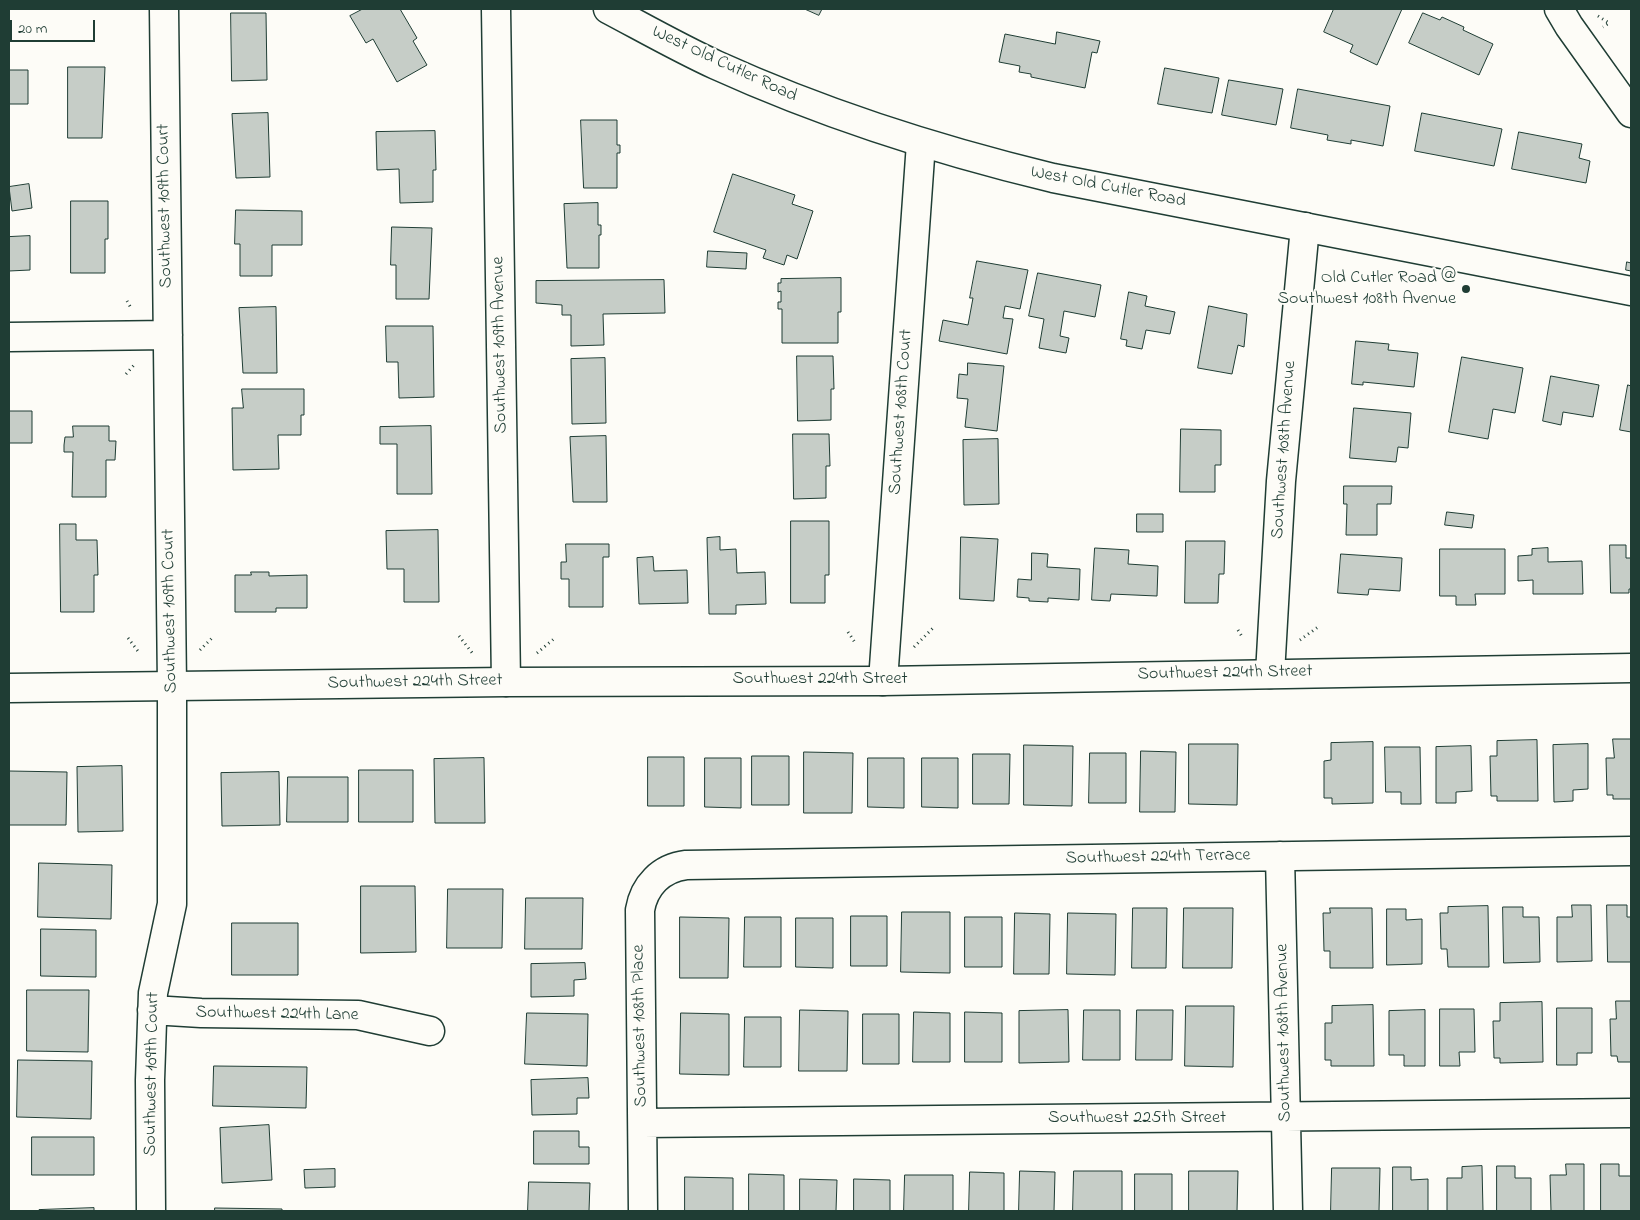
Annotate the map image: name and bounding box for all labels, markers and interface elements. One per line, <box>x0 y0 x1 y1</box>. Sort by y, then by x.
scale bar <box>12 10 98 42</box>
text: 20 m <box>18 18 47 40</box>
street label: West Old Cutler Road <box>648 22 800 108</box>
street label: Southwest 109th Court <box>154 124 178 288</box>
street label: West Old Cutler Road <box>1029 162 1187 214</box>
street label: Southwest 109th Avenue <box>489 256 513 434</box>
place label: Old Cutler Road @ Southwest 108th Avenue <box>1277 268 1456 310</box>
marker: Old Cutler Road @ Southwest 108th Avenue <box>1460 283 1472 295</box>
street label: Southwest 108th Court <box>885 329 919 495</box>
street label: Southwest 108th Avenue <box>1268 360 1302 540</box>
street label: Southwest 109th Court <box>159 529 183 693</box>
street label: Southwest 224th Street <box>1137 662 1313 686</box>
street label: Southwest 224th Street <box>732 669 908 691</box>
street label: Southwest 224th Street <box>327 671 503 695</box>
street label: Southwest 224th Terrace <box>1065 846 1251 870</box>
street label: Southwest 108th Place <box>629 944 653 1108</box>
street label: Southwest 108th Avenue <box>1273 944 1297 1122</box>
street label: Southwest 109th Court <box>141 992 165 1156</box>
street label: Southwest 224th Lane <box>195 1003 359 1027</box>
street label: Southwest 225th Street <box>1048 1108 1226 1130</box>

